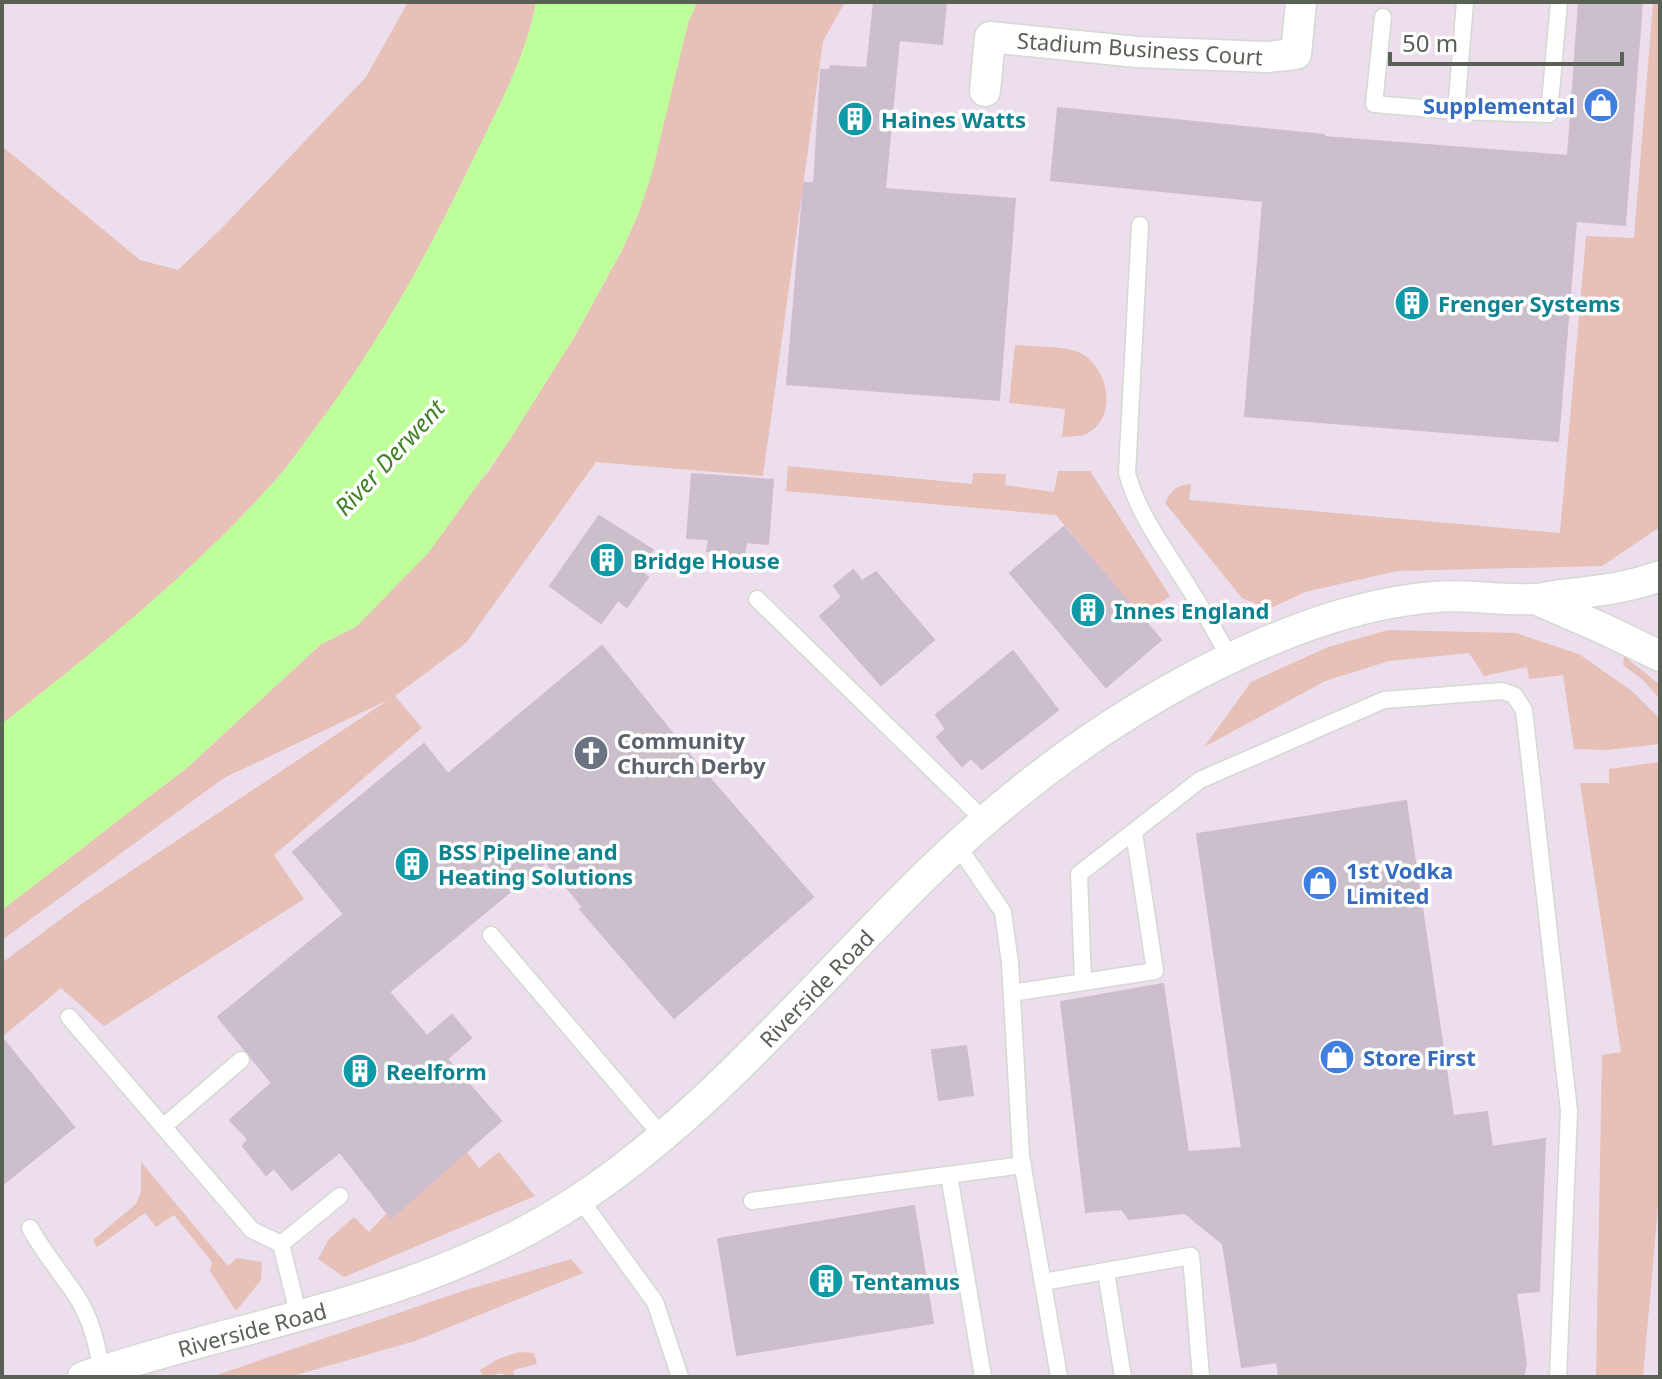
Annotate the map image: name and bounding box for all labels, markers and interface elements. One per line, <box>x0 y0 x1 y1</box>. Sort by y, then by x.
scale bar <box>1390 16 1622 66</box>
street label: Stadium Business Court <box>1016 24 1264 72</box>
text: 50 m <box>1402 26 1458 59</box>
shop icon: Supplemental <box>1582 86 1620 124</box>
place label: Supplemental <box>1423 90 1575 120</box>
building icon: Haines Watts <box>836 100 874 138</box>
place label: Haines Watts <box>881 104 1026 134</box>
building icon: Frenger Systems <box>1393 284 1431 322</box>
place label: Frenger Systems <box>1438 288 1620 318</box>
water label: River Derwent <box>327 391 452 522</box>
building icon: Bridge House <box>588 541 626 579</box>
place label: Bridge House <box>633 545 780 575</box>
building icon: Innes England <box>1069 591 1107 629</box>
place label: Innes England <box>1114 595 1270 625</box>
place label: Community Church Derby <box>617 725 766 780</box>
church icon: Community Church Derby <box>572 734 610 772</box>
place label: BSS Pipeline and Heating Solutions <box>438 836 633 891</box>
building icon: BSS Pipeline and Heating Solutions <box>393 845 431 883</box>
place label: 1st Vodka Limited <box>1346 855 1453 910</box>
shop icon: 1st Vodka Limited <box>1301 864 1339 902</box>
street label: Riverside Road <box>752 923 880 1053</box>
shop icon: Store First <box>1318 1038 1356 1076</box>
place label: Store First <box>1363 1042 1476 1072</box>
building icon: Reelform <box>341 1052 379 1090</box>
place label: Reelform <box>386 1056 487 1086</box>
building icon: Tentamus <box>807 1262 845 1300</box>
place label: Tentamus <box>852 1266 960 1296</box>
street label: Riverside Road <box>174 1295 330 1363</box>

